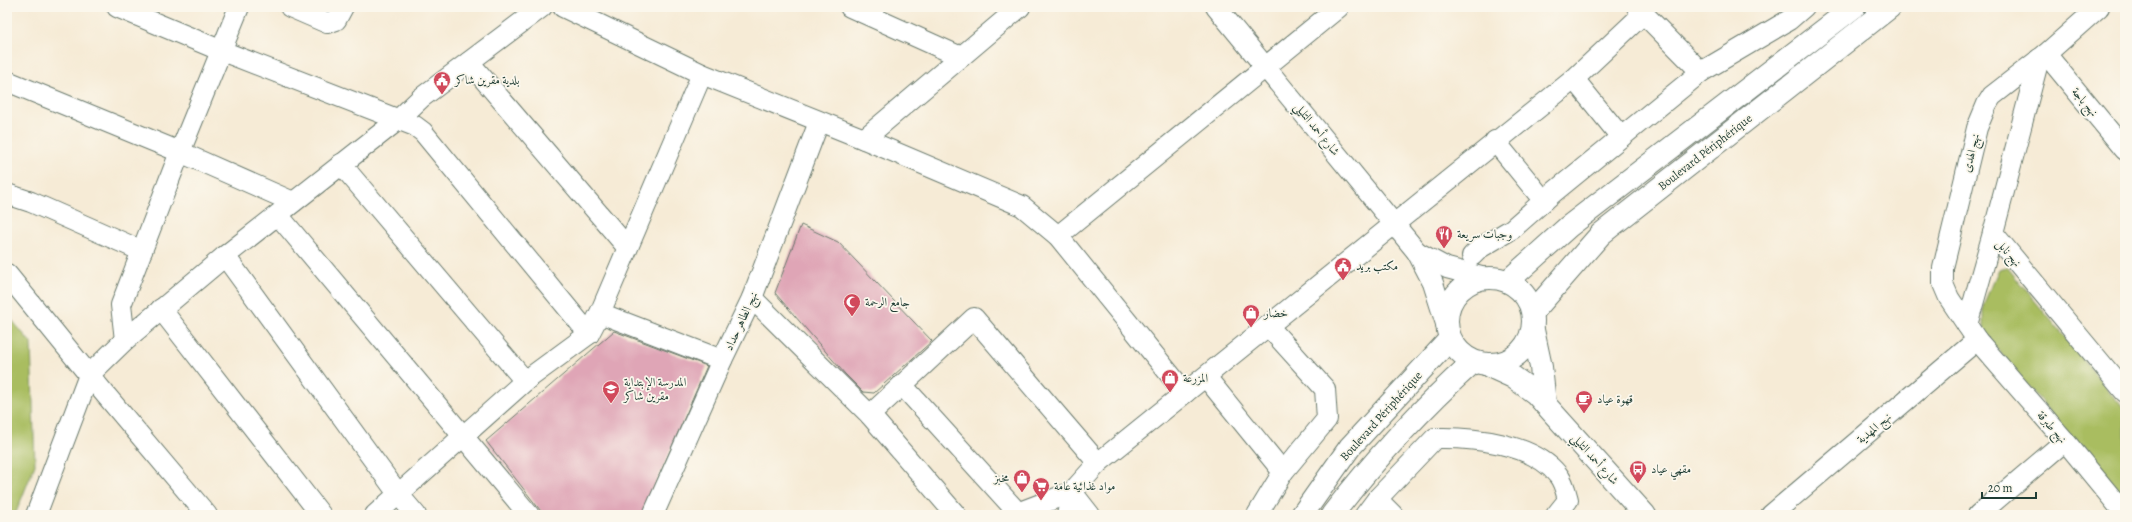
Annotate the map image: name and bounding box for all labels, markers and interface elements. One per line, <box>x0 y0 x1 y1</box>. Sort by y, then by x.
public building icon: بلدية مقرين شاكر <box>432 70 452 95</box>
place label: بلدية مقرين شاكر <box>453 72 519 88</box>
street label: نهج باجة <box>2066 84 2102 122</box>
street label: شارع أحمد التليلي <box>1288 99 1343 161</box>
street label: Boulevard Périphérique <box>1655 110 1755 194</box>
street label: نهج الهدى <box>1958 132 1986 175</box>
restaurant icon: وجبات سريعة <box>1434 224 1454 249</box>
place label: وجبات سريعة <box>1457 226 1512 242</box>
street label: نهج نابل <box>1990 236 2025 272</box>
public building icon: مكتب بريد <box>1333 256 1353 281</box>
place label: مكتب بريد <box>1356 258 1398 274</box>
street label: نهج الطاهر حداد <box>720 289 764 354</box>
mosque icon: جامع الرحمة <box>842 292 862 317</box>
place label: جامع الرحمة <box>865 294 910 313</box>
shop icon: خضار <box>1241 303 1261 328</box>
place label: خضار <box>1263 305 1288 321</box>
shop icon: المزرعة <box>1160 368 1180 393</box>
street label: Boulevard Périphérique <box>1336 368 1426 464</box>
place label: المزرعة <box>1183 370 1208 386</box>
place label: المدرسة الإبتداية مقرين شاكر <box>622 374 687 404</box>
school or university icon: المدرسة الإبتداية مقرين شاكر <box>601 379 621 404</box>
cafe icon: قهوة عياد <box>1574 389 1594 414</box>
place label: قهوة عياد <box>1597 391 1633 407</box>
street label: نهج طبرقة <box>2031 407 2070 449</box>
street label: نهج المهدية <box>1853 409 1897 449</box>
street label: شارع أحمد التليلي <box>1565 430 1622 491</box>
bus stop icon: مقهي عياد <box>1628 459 1648 484</box>
place label: مقهي عياد <box>1651 461 1691 481</box>
shop icon: مخبز <box>1012 468 1032 493</box>
place label: مخبز <box>992 470 1010 486</box>
scale bar <box>1982 474 2036 500</box>
supermarket icon: مواد غذائية عامة <box>1031 476 1051 501</box>
place label: مواد غذائية عامة <box>1054 478 1115 494</box>
text: 20 m <box>1988 480 2012 496</box>

